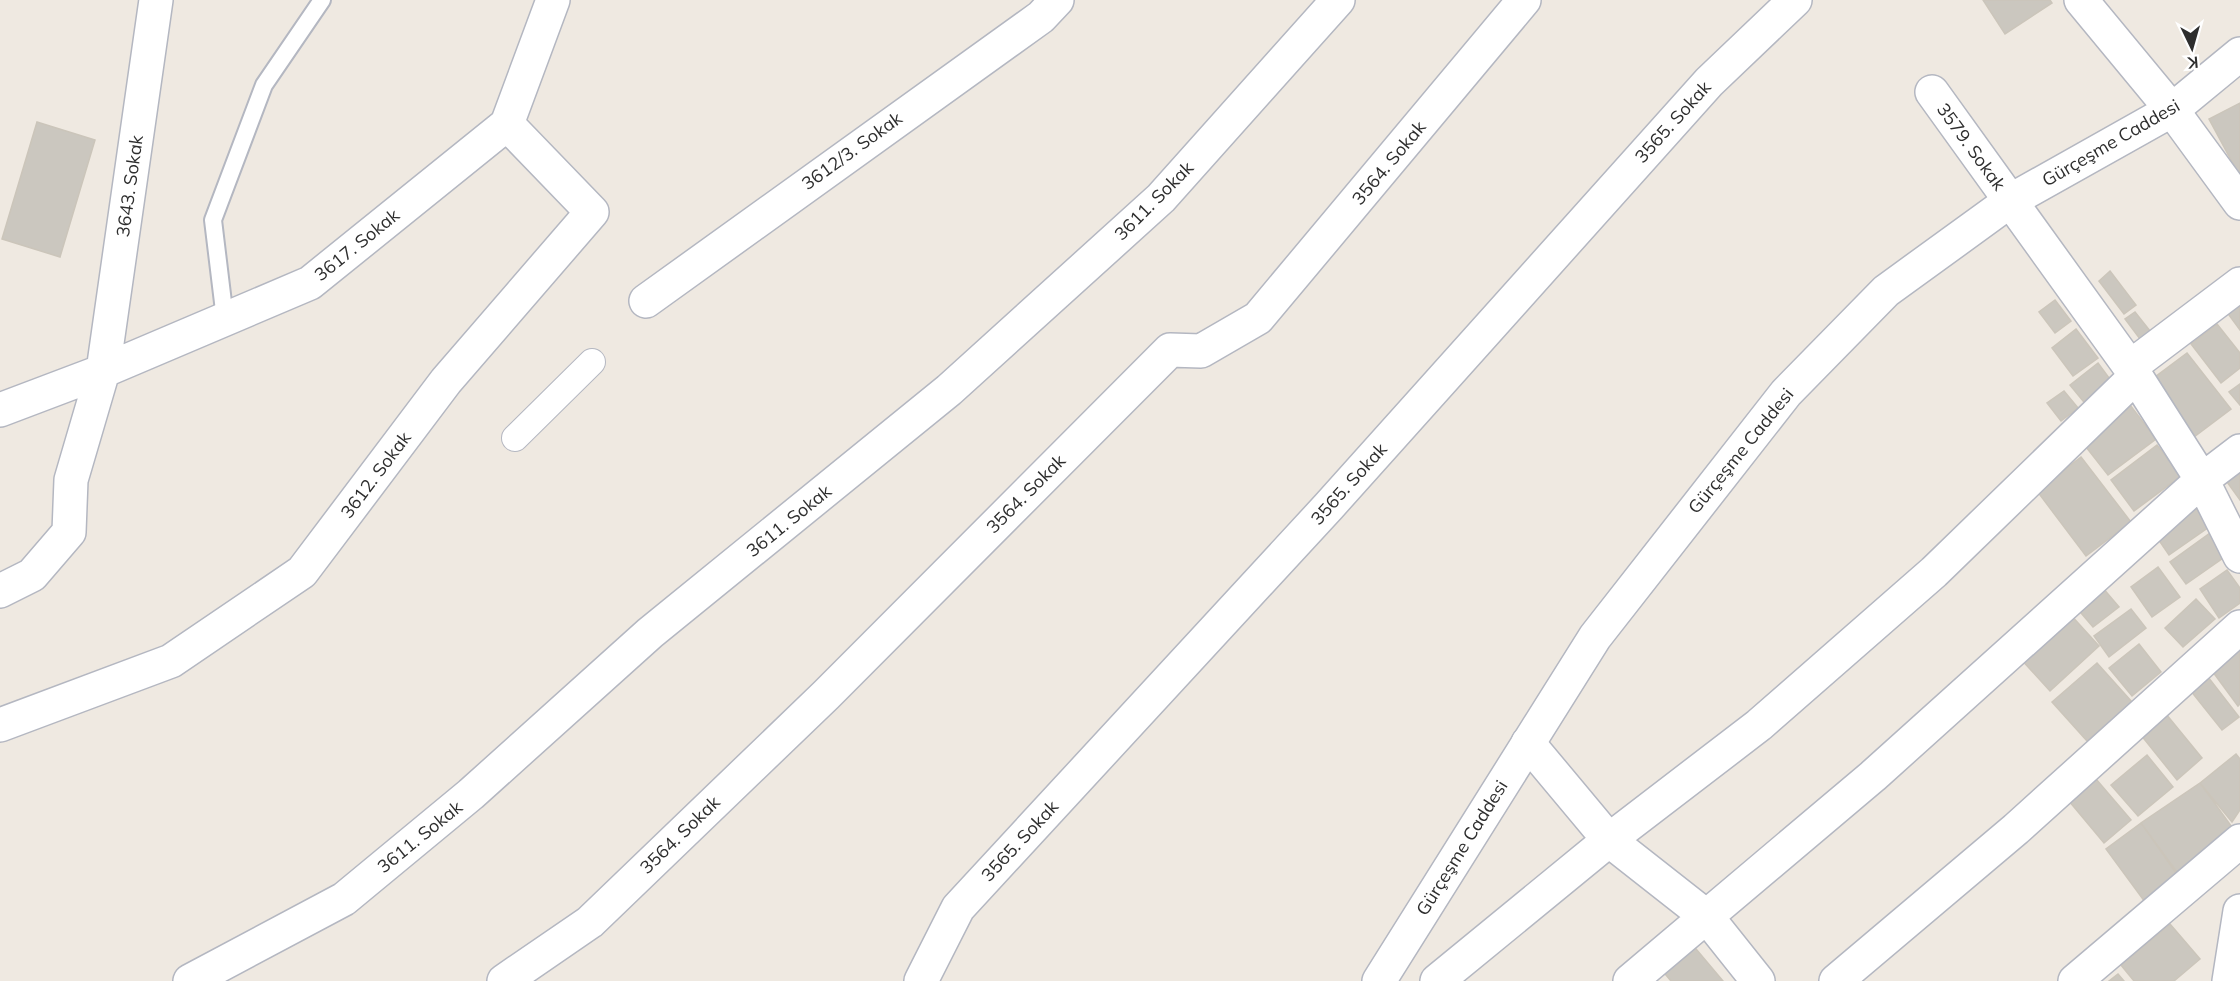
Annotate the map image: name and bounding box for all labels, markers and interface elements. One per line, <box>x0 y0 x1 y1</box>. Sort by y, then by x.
north arrow <box>2162 18 2222 78</box>
text: K <box>2186 53 2199 73</box>
street label: 3565. Sokak <box>1630 75 1716 168</box>
street label: Gürçeşme Caddesi <box>2038 94 2184 191</box>
street label: 3579. Sokak <box>1932 98 2011 196</box>
street label: 3612/3. Sokak <box>797 106 907 195</box>
street label: 3564. Sokak <box>1347 115 1431 209</box>
street label: 3643. Sokak <box>111 133 148 238</box>
street label: 3611. Sokak <box>1109 156 1199 245</box>
street label: 3617. Sokak <box>310 203 404 286</box>
street label: Gürçeşme Caddesi <box>1683 383 1798 518</box>
street label: 3612. Sokak <box>335 426 416 523</box>
street label: 3565. Sokak <box>1306 437 1392 530</box>
street label: 3564. Sokak <box>981 449 1071 538</box>
street label: 3611. Sokak <box>742 479 836 562</box>
street label: Gürçeşme Caddesi <box>1411 776 1512 920</box>
street label: 3564. Sokak <box>635 790 725 879</box>
street label: 3611. Sokak <box>373 795 467 878</box>
street label: 3565. Sokak <box>976 795 1064 886</box>

